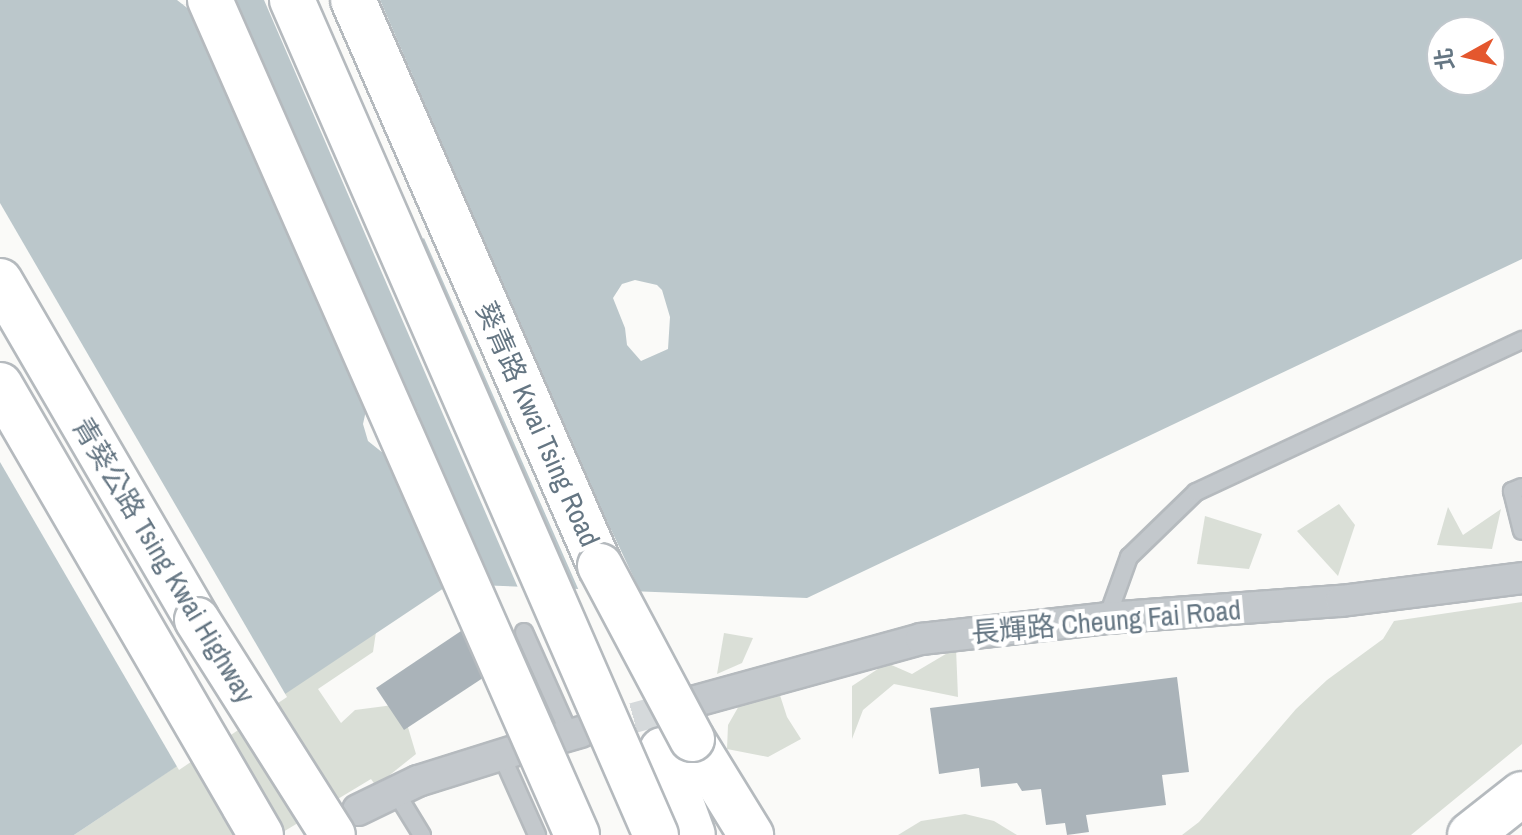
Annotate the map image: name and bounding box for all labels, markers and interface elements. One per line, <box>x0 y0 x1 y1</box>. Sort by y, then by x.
north arrow <box>1426 16 1506 96</box>
text: 北 <box>1428 46 1461 72</box>
street label: 葵青路 Kwai Tsing Road <box>469 296 607 552</box>
street label: 青葵公路 Tsing Kwai Highway <box>65 411 263 709</box>
street label: 長輝路 Cheung Fai Road <box>970 592 1242 650</box>

